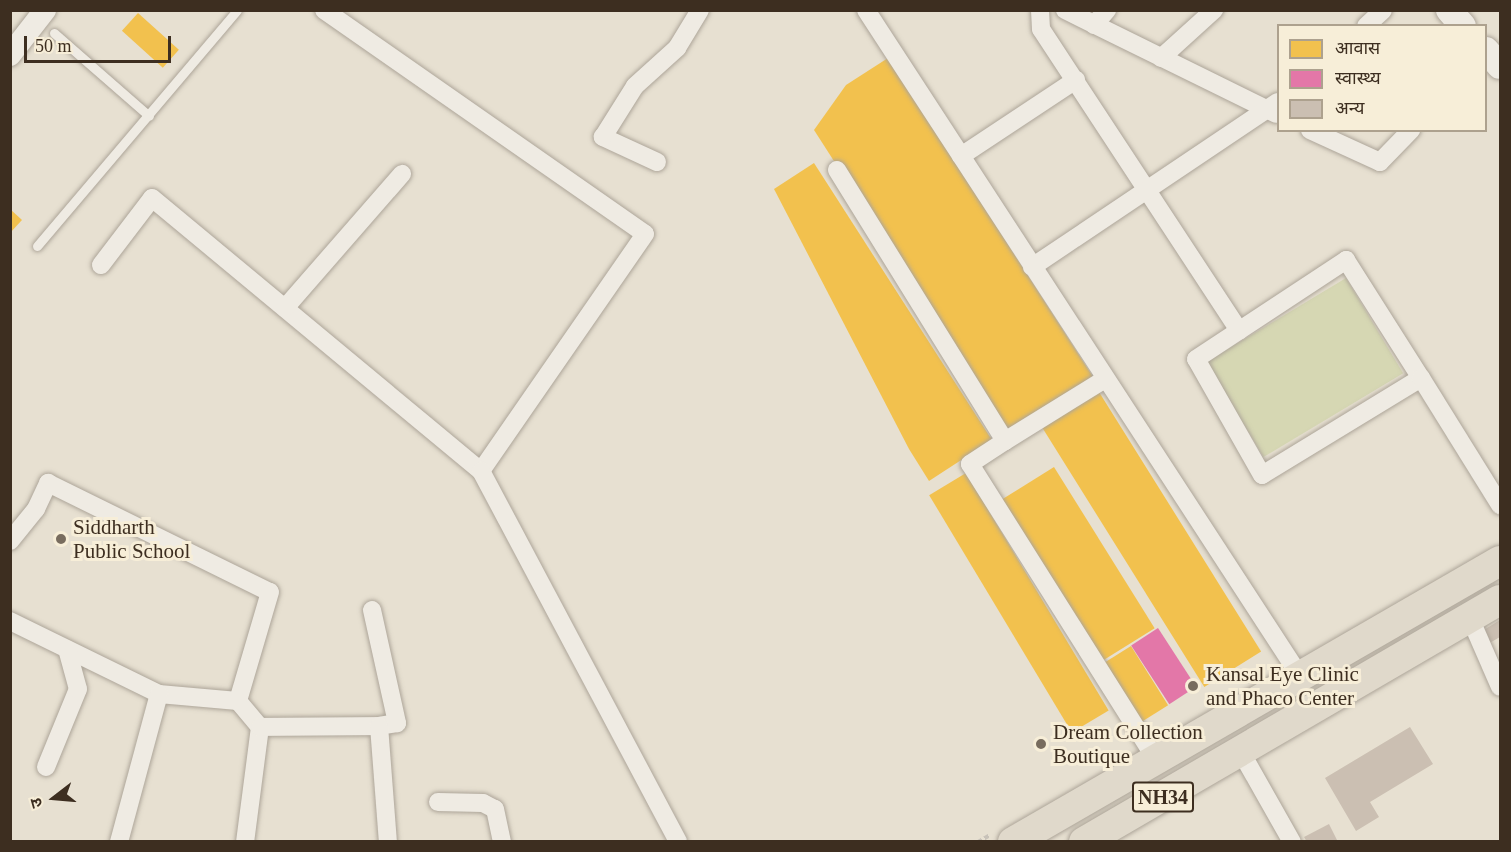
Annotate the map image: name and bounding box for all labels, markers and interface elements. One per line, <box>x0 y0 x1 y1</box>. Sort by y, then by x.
scale bar <box>27 24 174 62</box>
legend <box>1277 24 1487 132</box>
text: 50 m <box>35 36 72 56</box>
text: आवास <box>1335 38 1380 58</box>
text: स्वास्थ्य <box>1335 68 1381 88</box>
text: अन्य <box>1335 98 1365 118</box>
place label: Siddharth Public School <box>73 514 190 564</box>
marker: Siddharth Public School <box>54 532 68 546</box>
place label: Kansal Eye Clinic and Phaco Center <box>1206 661 1359 711</box>
marker: Kansal Eye Clinic and Phaco Center <box>1184 677 1202 695</box>
place label: Dream Collection Boutique <box>1053 719 1203 769</box>
marker: Dream Collection Boutique <box>1034 737 1048 751</box>
north arrow <box>24 768 84 828</box>
road number: NH34 <box>1132 780 1194 814</box>
text: उ <box>27 796 46 810</box>

